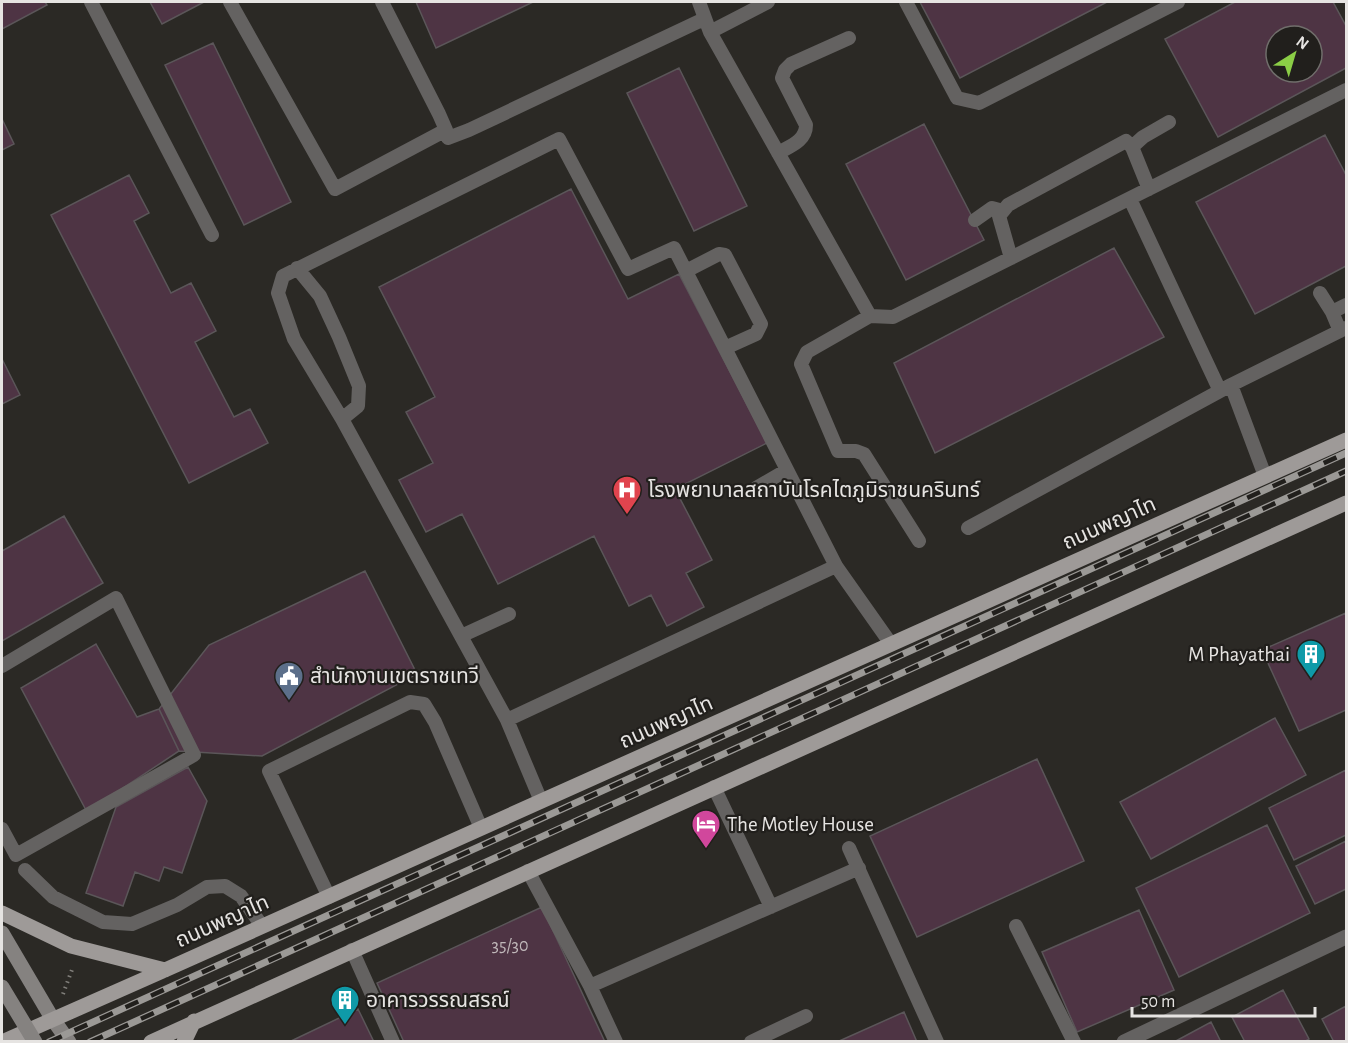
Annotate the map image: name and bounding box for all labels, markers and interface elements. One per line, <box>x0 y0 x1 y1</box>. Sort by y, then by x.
north arrow <box>1264 24 1324 84</box>
text: N <box>1293 33 1312 53</box>
hospital icon: โรงพยาบาลสถาบันโรคไตภูมิราชนครินทร์ <box>611 474 643 516</box>
place label: โรงพยาบาลสถาบันโรคไตภูมิราชนครินทร์ <box>648 479 981 503</box>
street label: ถนนพญาไท <box>1059 493 1159 553</box>
building icon: M Phayathai <box>1295 638 1327 680</box>
place label: M Phayathai <box>1188 644 1290 665</box>
public building icon: สำนักงานเขตราชเทวี <box>273 660 305 702</box>
place label: สำนักงานเขตราชเทวี <box>310 665 479 687</box>
street label: ถนนพญาไท <box>616 692 716 752</box>
hotel icon: The Motley House <box>690 808 722 850</box>
place label: The Motley House <box>727 814 874 835</box>
street label: ถนนพญาไท <box>172 891 272 951</box>
house number: 35/30 <box>491 937 529 955</box>
scale bar <box>1132 980 1315 1018</box>
building icon: อาคารวรรณสรณ์ <box>329 984 361 1026</box>
place label: อาคารวรรณสรณ์ <box>366 990 510 1011</box>
text: 50 m <box>1141 993 1175 1011</box>

